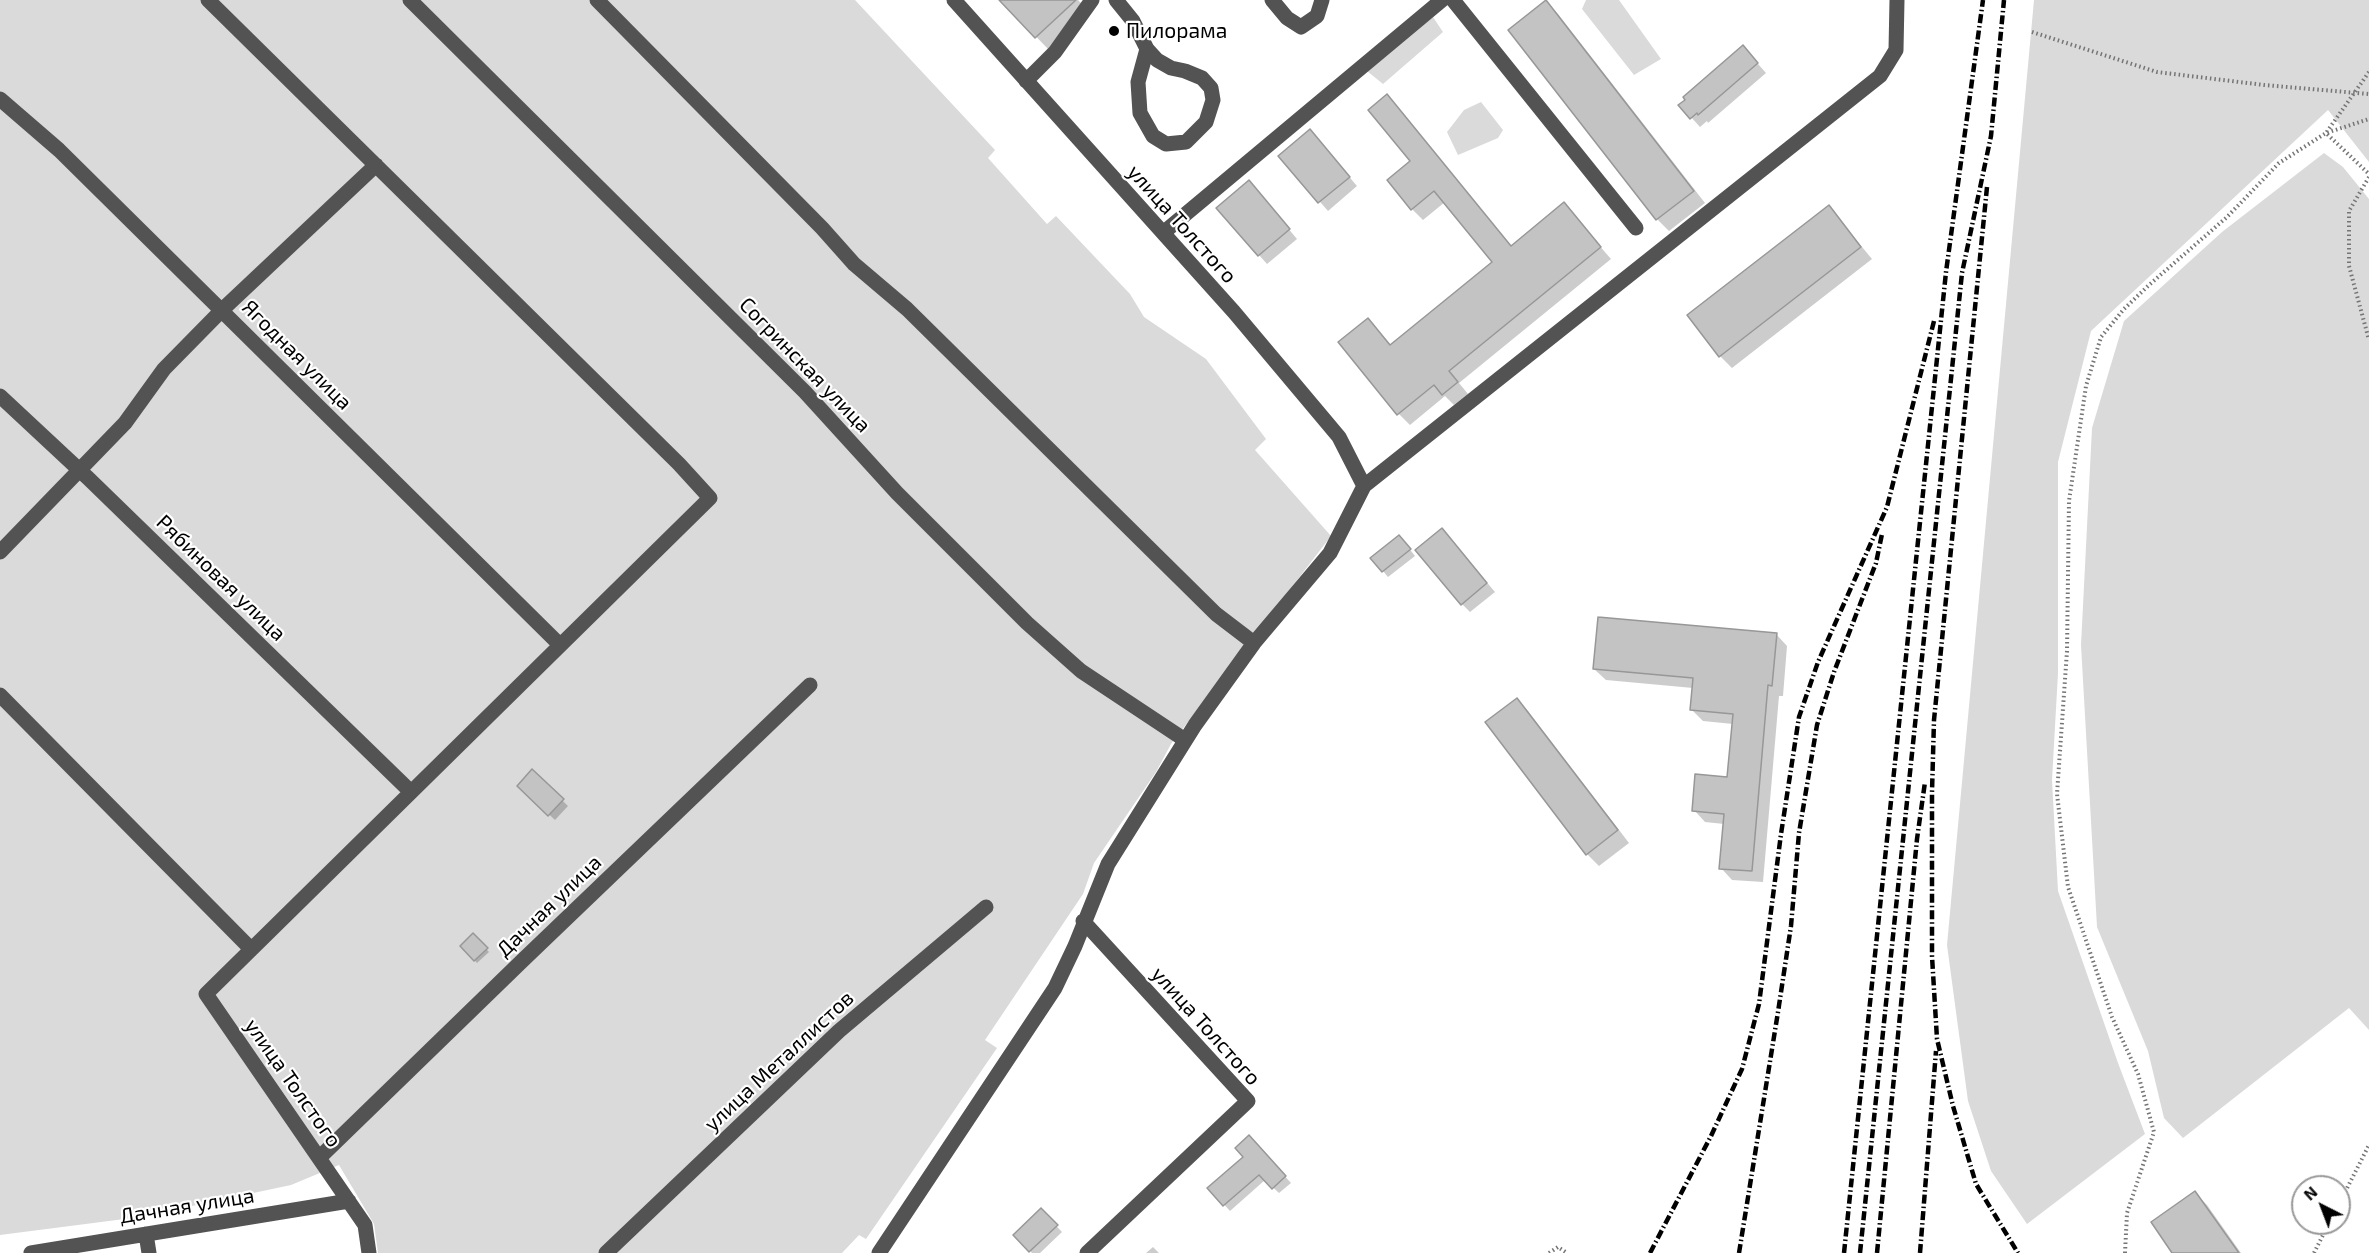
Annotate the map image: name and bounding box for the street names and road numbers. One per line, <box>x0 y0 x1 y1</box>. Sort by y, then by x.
street label: улица Толстого <box>1122 160 1242 288</box>
street label: Согринская улица <box>734 292 876 438</box>
street label: Ягодная улица <box>237 295 357 415</box>
street label: Рябиновая улица <box>151 510 291 646</box>
street label: Дачная улица <box>491 850 607 962</box>
street label: улица Толстого <box>1146 962 1266 1090</box>
street label: улица Металлистов <box>699 985 859 1137</box>
street label: улица Толстого <box>239 1014 347 1152</box>
street label: Дачная улица <box>118 1183 256 1229</box>

